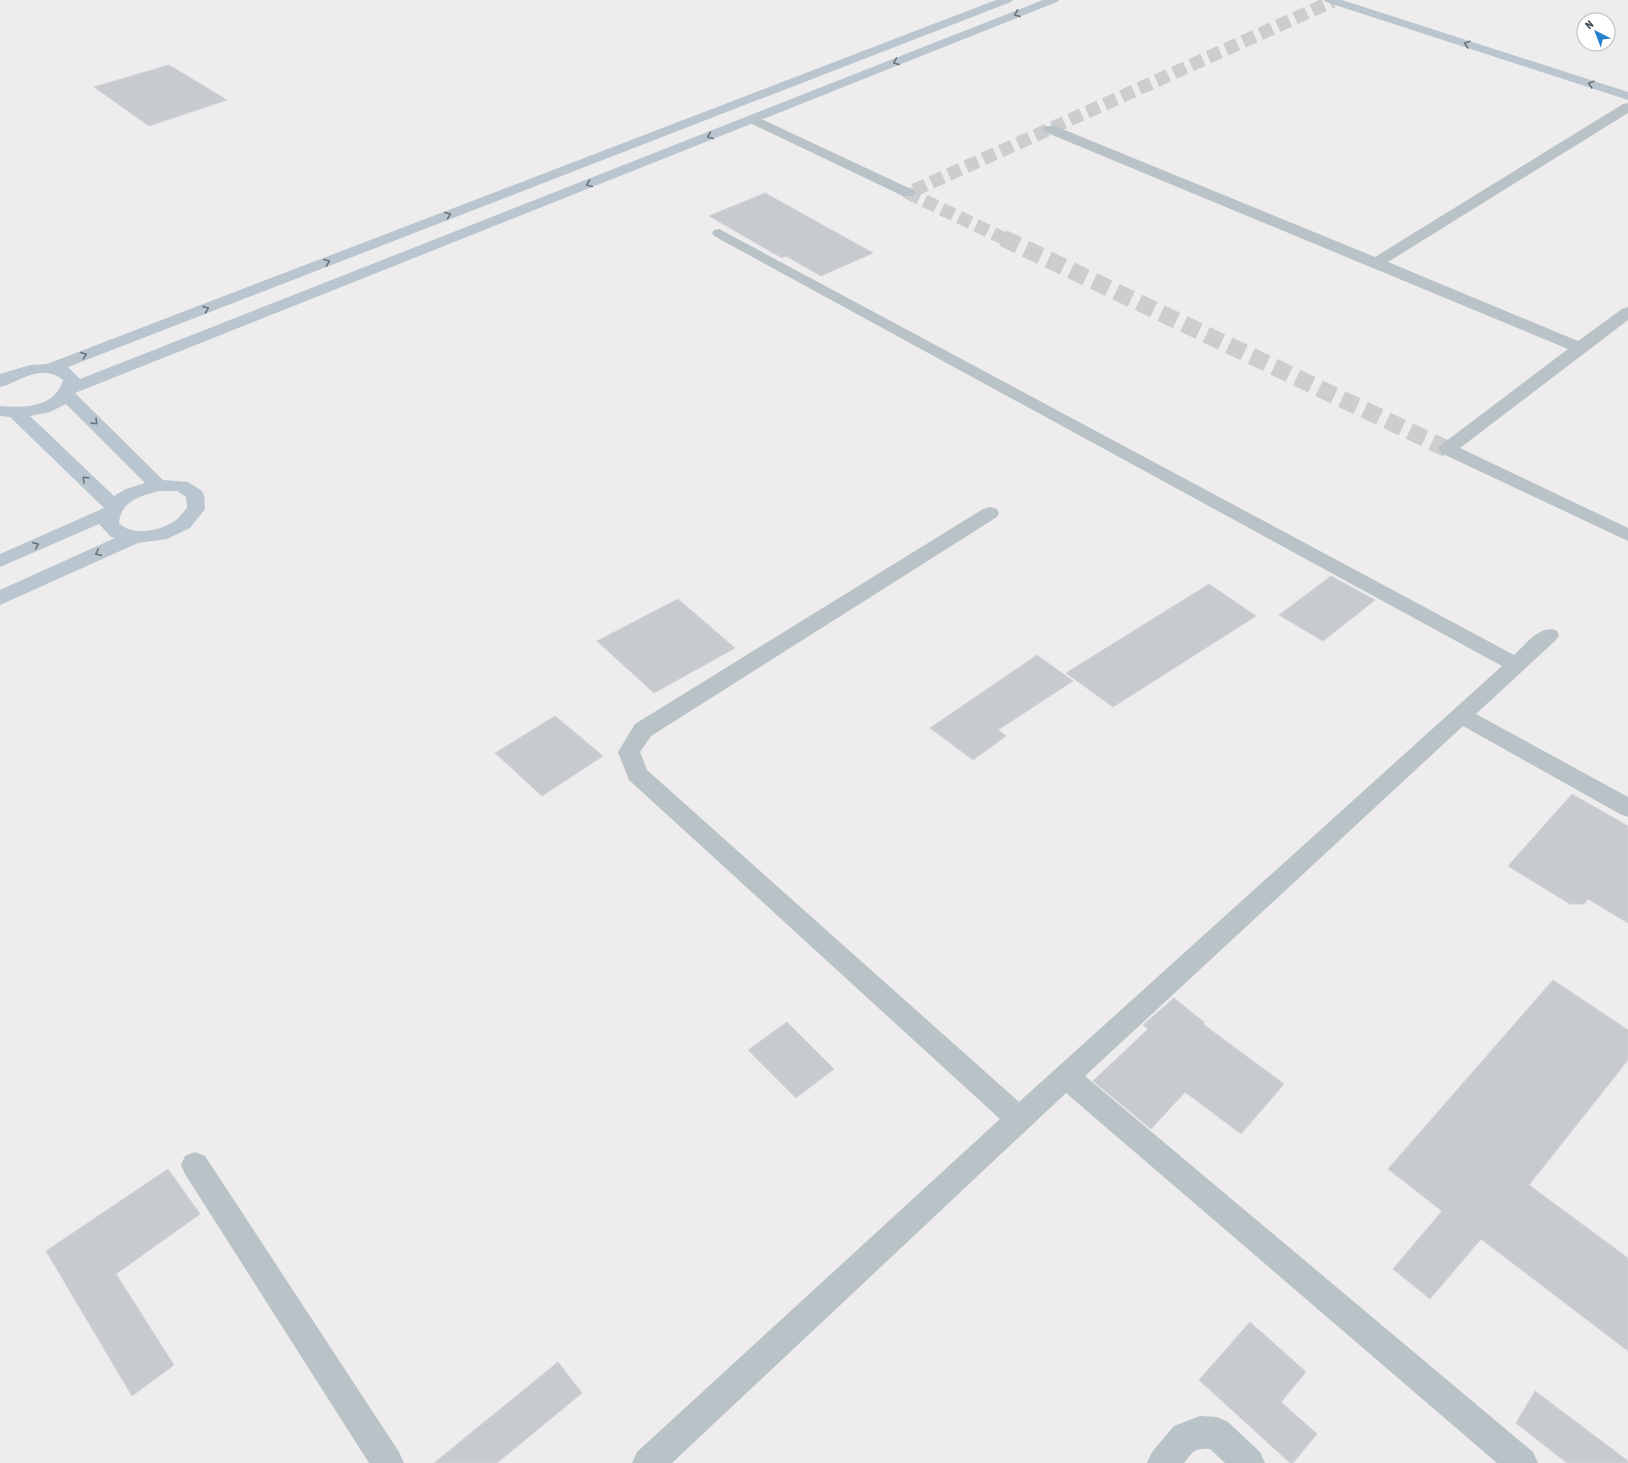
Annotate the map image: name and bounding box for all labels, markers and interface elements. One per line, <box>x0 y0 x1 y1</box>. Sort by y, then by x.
one-way arrow <box>1013 10 1020 18</box>
north arrow <box>1576 12 1616 52</box>
text: N <box>1583 18 1596 31</box>
one-way arrow <box>1464 40 1471 49</box>
one-way arrow <box>893 58 900 66</box>
one-way arrow <box>1588 80 1595 89</box>
one-way arrow <box>707 132 714 140</box>
one-way arrow <box>586 179 593 187</box>
one-way arrow <box>445 212 452 220</box>
one-way arrow <box>324 259 331 267</box>
one-way arrow <box>202 305 209 313</box>
one-way arrow <box>81 352 88 360</box>
one-way arrow <box>90 417 98 425</box>
one-way arrow <box>82 476 90 484</box>
one-way arrow <box>31 542 39 550</box>
one-way arrow <box>95 549 102 557</box>

